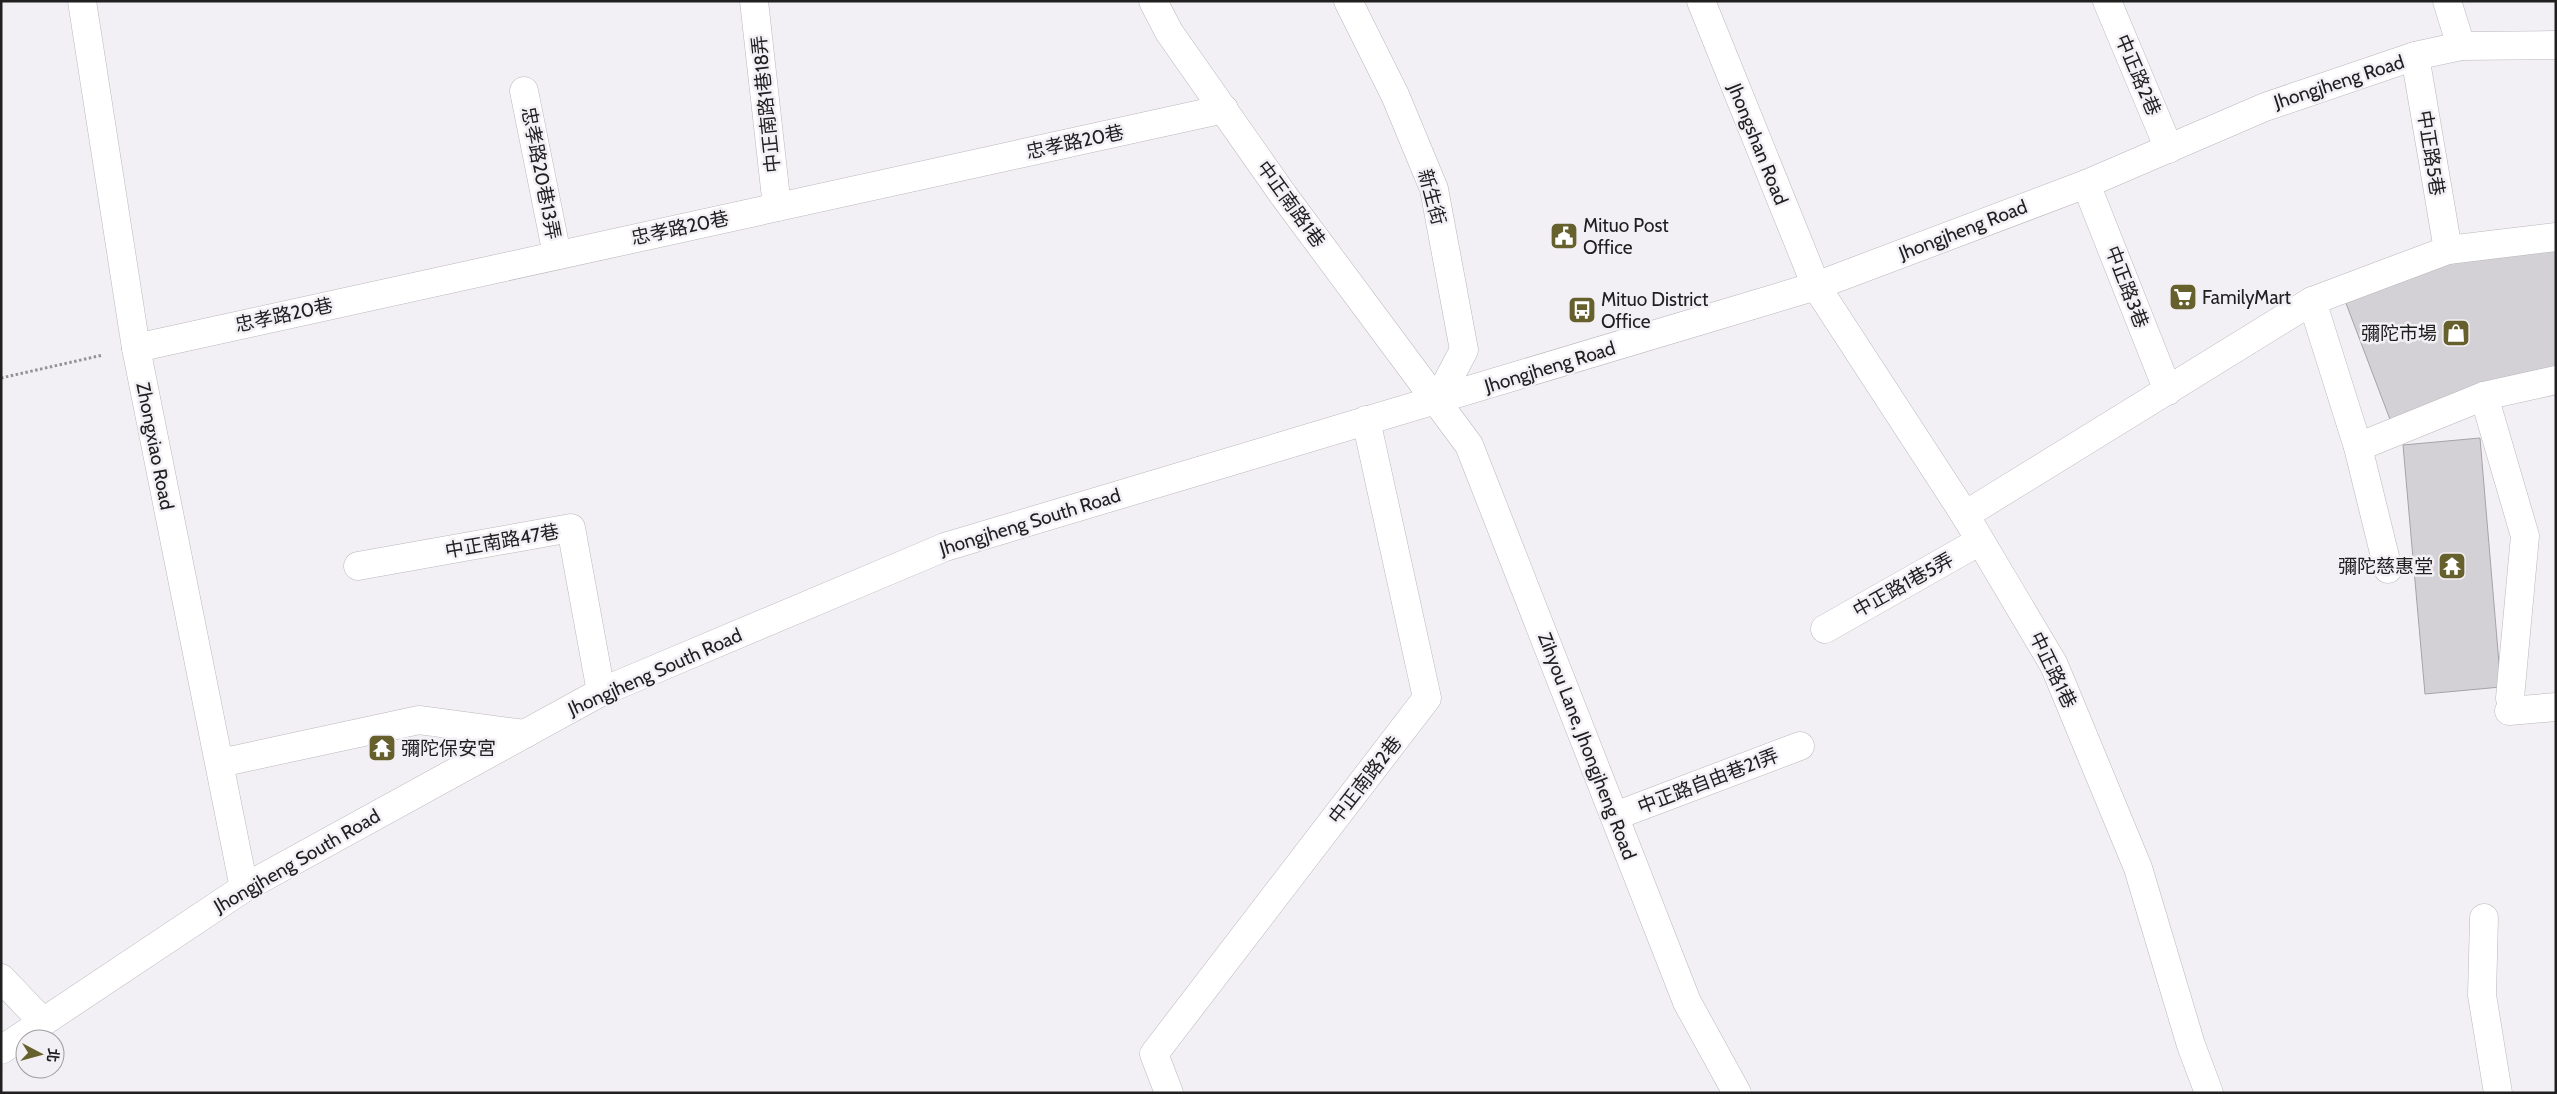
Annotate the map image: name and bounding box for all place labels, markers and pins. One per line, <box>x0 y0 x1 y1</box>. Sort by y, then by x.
place label: Mituo Post Office <box>1583 214 1669 259</box>
public building icon: Mituo Post Office <box>1549 221 1579 251</box>
supermarket icon: FamilyMart <box>2168 282 2198 312</box>
place label: FamilyMart <box>2202 286 2292 309</box>
place label: Mituo District Office <box>1601 288 1709 333</box>
bus stop icon: Mituo District Office <box>1567 295 1597 325</box>
shop icon: 彌陀市場 <box>2441 318 2471 348</box>
place label: 彌陀市場 <box>2361 322 2437 345</box>
temple icon: 彌陀慈惠堂 <box>2437 551 2467 581</box>
place label: 彌陀慈惠堂 <box>2338 555 2433 578</box>
temple icon: 彌陀保安宮 <box>367 733 397 763</box>
place label: 彌陀保安宮 <box>401 737 496 760</box>

